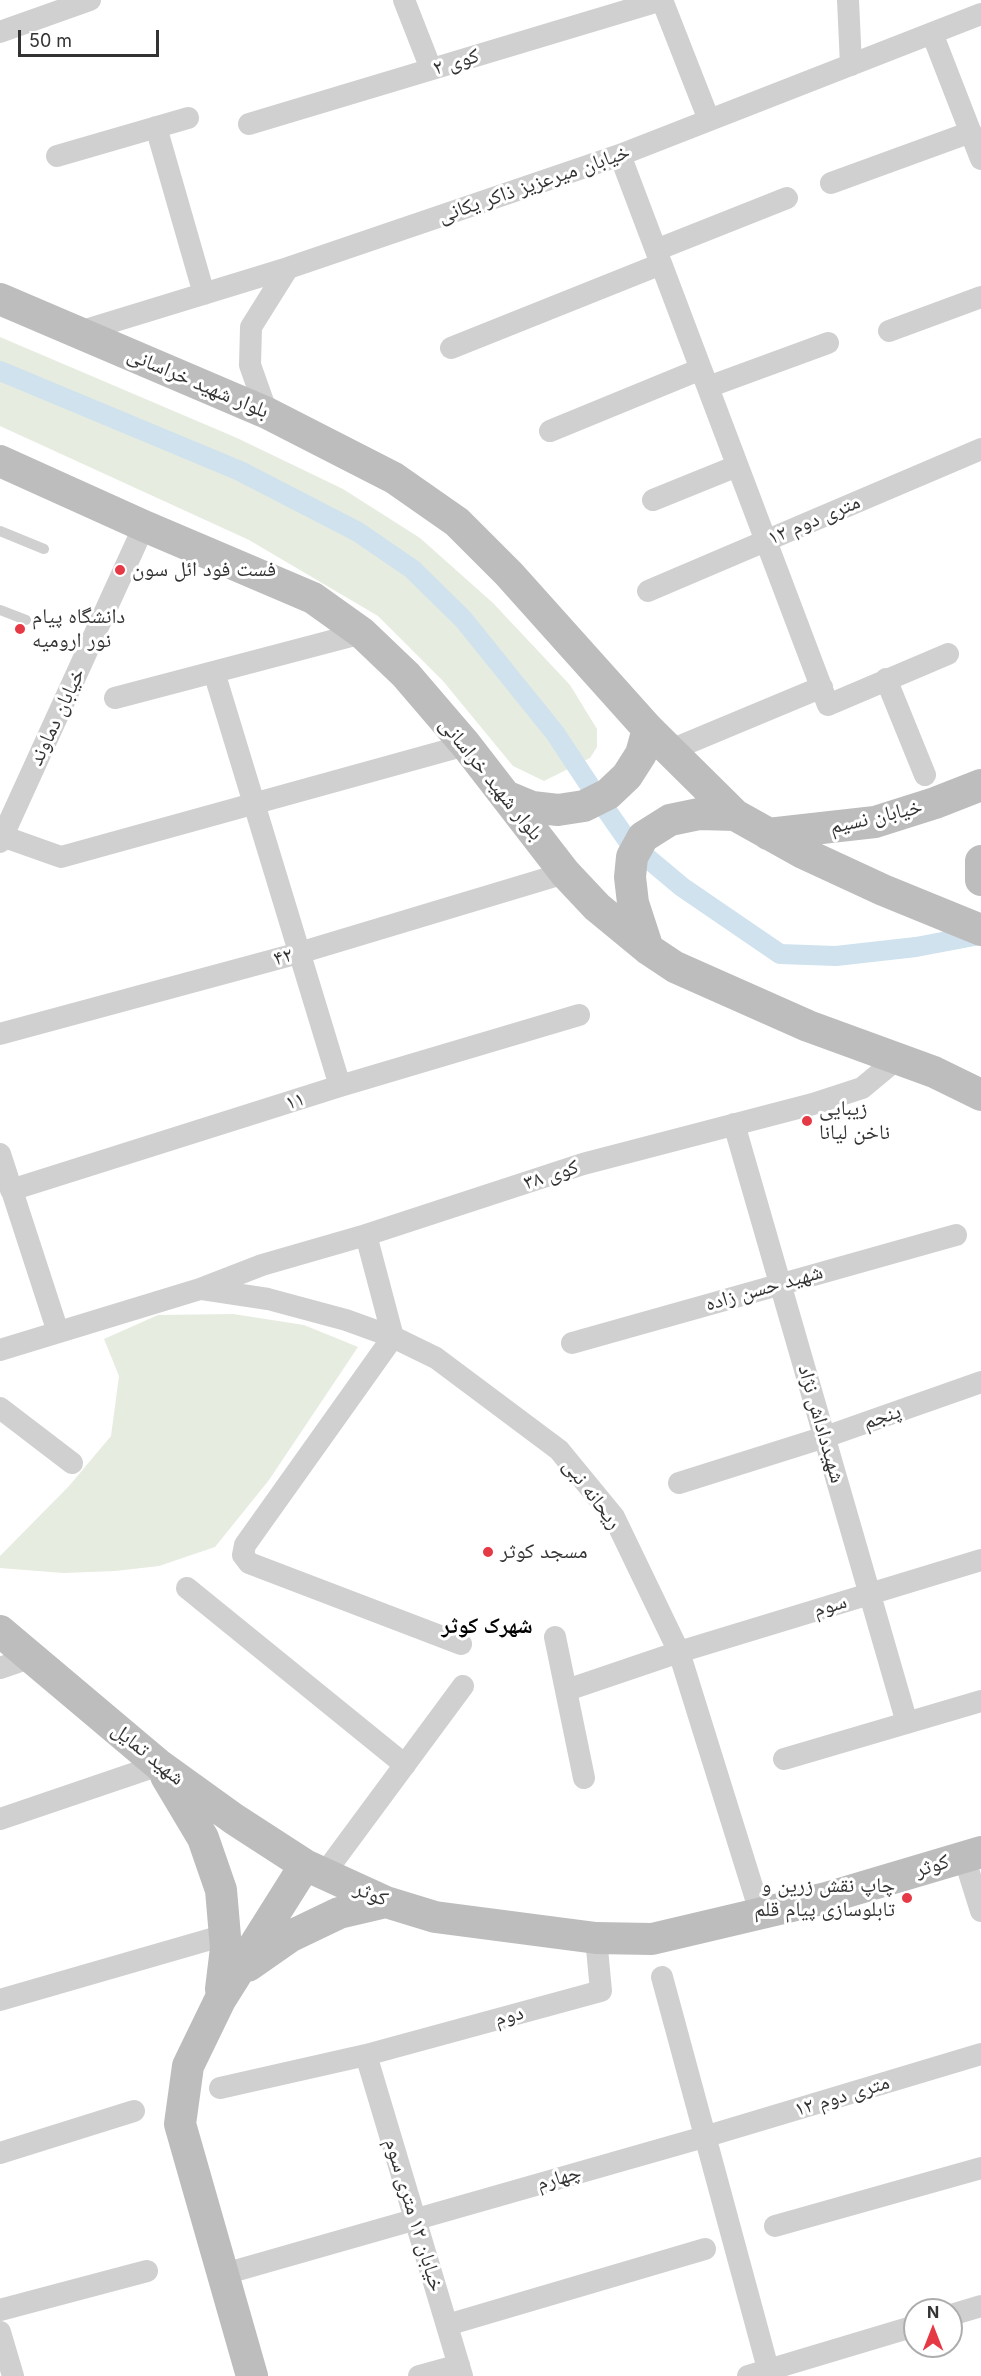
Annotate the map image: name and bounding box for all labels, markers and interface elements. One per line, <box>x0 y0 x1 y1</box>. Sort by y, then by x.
scale bar <box>21 18 162 56</box>
text: 50 m <box>29 30 72 51</box>
street label: کوی ۲ <box>430 43 482 81</box>
street label: خیابان میرعزیز ذاکر یکانی <box>435 139 633 229</box>
street label: بلوار شهید خراسانی <box>124 342 272 424</box>
street label: ۱۲ متری دوم <box>764 489 864 551</box>
place label: فست فود ائل سون <box>132 557 276 583</box>
marker: فست فود ائل سون <box>113 563 127 577</box>
place label: دانشگاه پیام نور ارومیه <box>32 604 125 654</box>
marker: دانشگاه پیام نور ارومیه <box>13 622 27 636</box>
street label: خیابان دماوند <box>23 664 91 770</box>
street label: بلوار شهید خراسانی <box>434 712 548 846</box>
street label: خیابان نسیم <box>827 794 925 840</box>
street label: ۴۲ <box>271 942 295 972</box>
street label: ۱۱ <box>282 1086 308 1116</box>
place label: زیبایی ناخن لیانا <box>819 1096 890 1146</box>
marker: زیبایی ناخن لیانا <box>800 1114 814 1128</box>
street label: کوی ۳۸ <box>520 1154 582 1196</box>
street label: شهید حسن زاده <box>702 1259 826 1317</box>
street label: شهیدداداش نژاد <box>792 1362 850 1486</box>
street label: پنجم <box>860 1399 904 1435</box>
street label: ریحانه نبی <box>557 1454 627 1534</box>
place label: مسجد کوثر <box>500 1539 588 1565</box>
marker: مسجد کوثر <box>481 1545 495 1559</box>
street label: سوم <box>810 1589 850 1623</box>
district label: شهرک کوثر <box>441 1613 533 1639</box>
street label: شهید تمایل <box>107 1717 189 1791</box>
street label: کوثر <box>912 1849 952 1883</box>
place label: چاپ نقش زرین و تابلوسازی پیام قلم <box>754 1873 895 1923</box>
street label: کوثر <box>350 1876 392 1912</box>
marker: چاپ نقش زرین و تابلوسازی پیام قلم <box>900 1891 914 1905</box>
street label: دوم <box>492 2000 526 2032</box>
street label: ۱۲ متری دوم <box>791 2070 893 2122</box>
street label: خیابان ۱۲ متری سوم <box>379 2135 449 2295</box>
street label: چهارم <box>534 2160 584 2196</box>
north arrow <box>903 2298 963 2358</box>
text: N <box>927 2302 939 2322</box>

